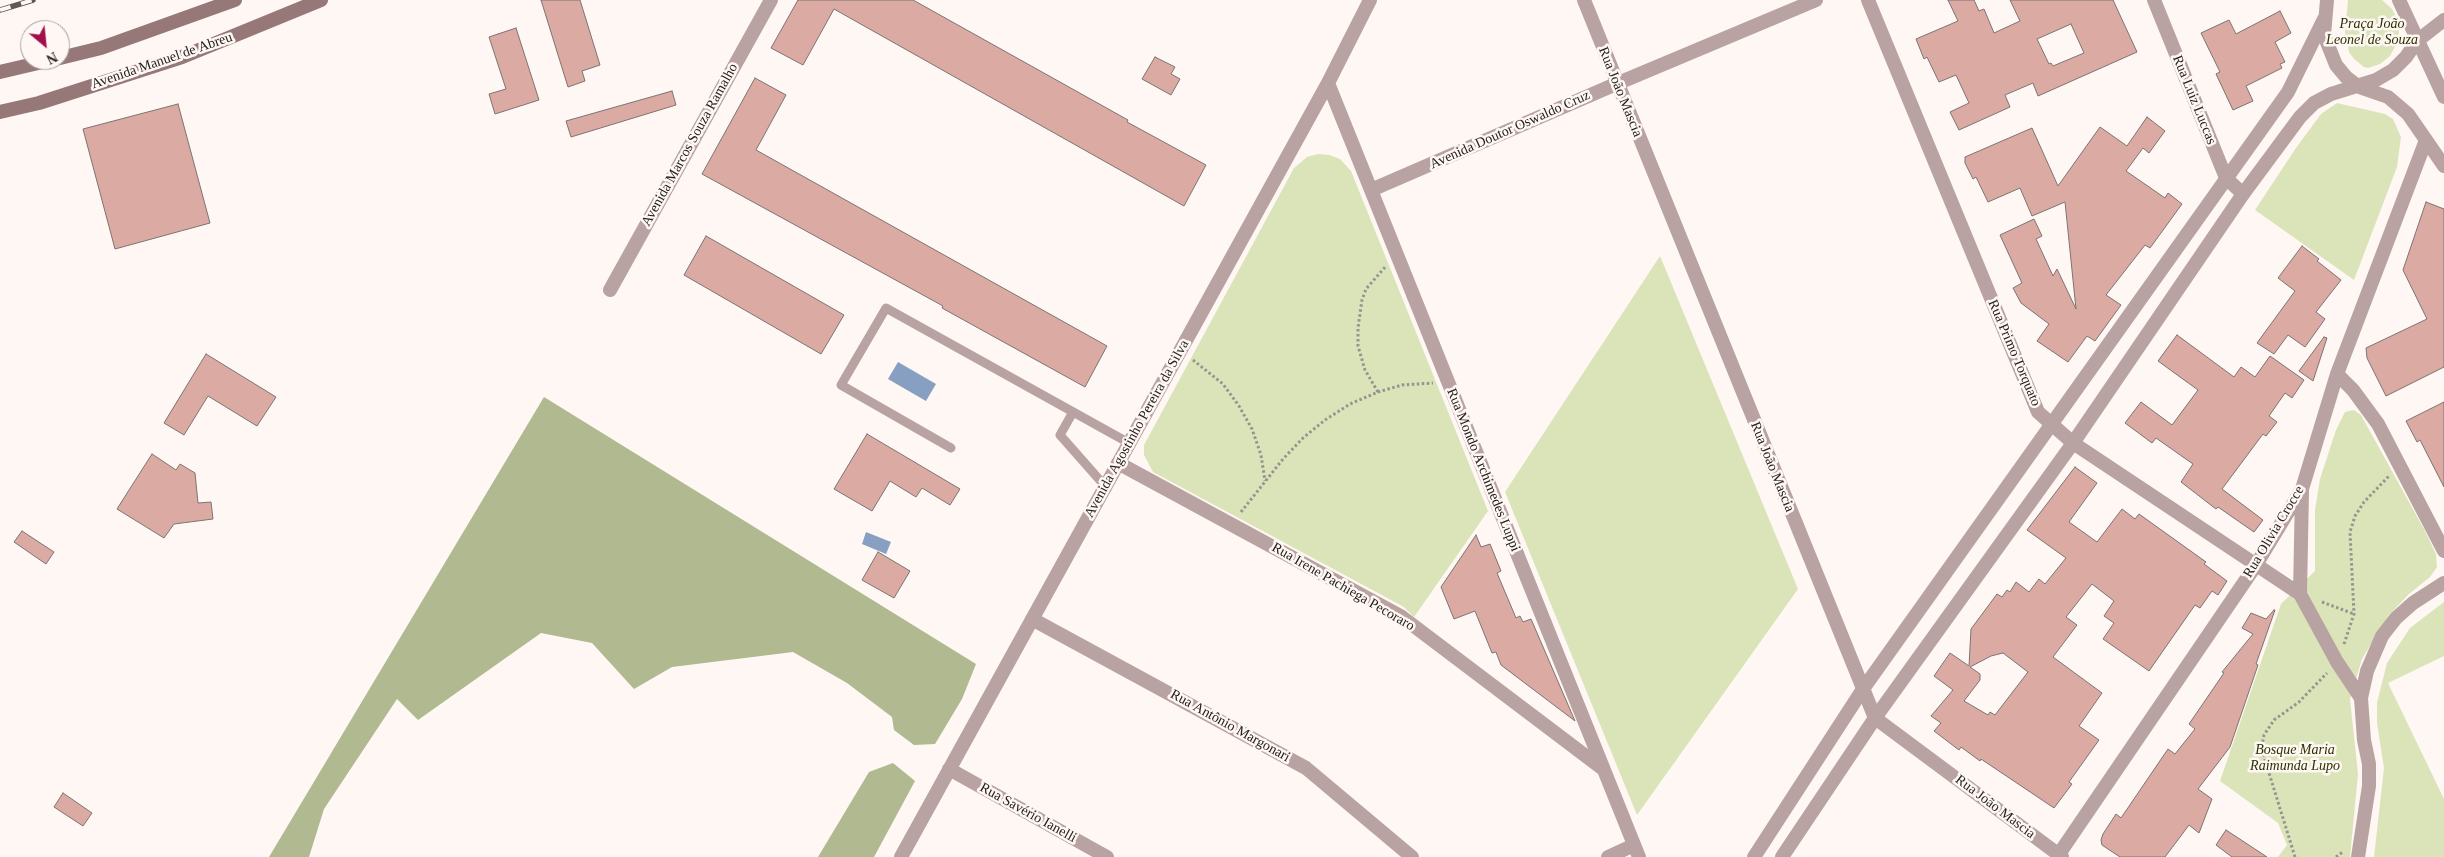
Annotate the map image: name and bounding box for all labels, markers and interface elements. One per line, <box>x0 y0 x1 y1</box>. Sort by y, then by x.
park label: Praça João Leonel de Souza <box>2326 16 2418 48</box>
north arrow <box>20 20 70 70</box>
street label: Avenida Manuel de Abreu <box>89 29 235 93</box>
street label: Rua João Mascia <box>1594 45 1646 139</box>
text: N <box>44 49 60 67</box>
street label: Rua Luiz Luccas <box>2168 53 2220 147</box>
street label: Avenida Marcos Souza Ramalho <box>638 61 742 229</box>
street label: Avenida Doutor Oswaldo Cruz <box>1427 87 1593 173</box>
street label: Rua Primo Torquato <box>1984 297 2044 409</box>
street label: Avenida Agostinho Pereira da Silva <box>1081 337 1193 521</box>
street label: Rua Mondo Archimedes Luppi <box>1443 386 1523 554</box>
street label: Rua João Mascia <box>1746 420 1798 514</box>
street label: Rua Olivia Crocce <box>2240 483 2308 581</box>
street label: Rua Irene Pachiega Pecoraro <box>1269 539 1417 635</box>
street label: Rua Antônio Margonari <box>1167 686 1293 766</box>
park label: Bosque Maria Raimunda Lupo <box>2250 742 2340 774</box>
street label: Rua João Mascia <box>1952 772 2038 842</box>
street label: Rua Savério Ianelli <box>977 779 1079 847</box>

